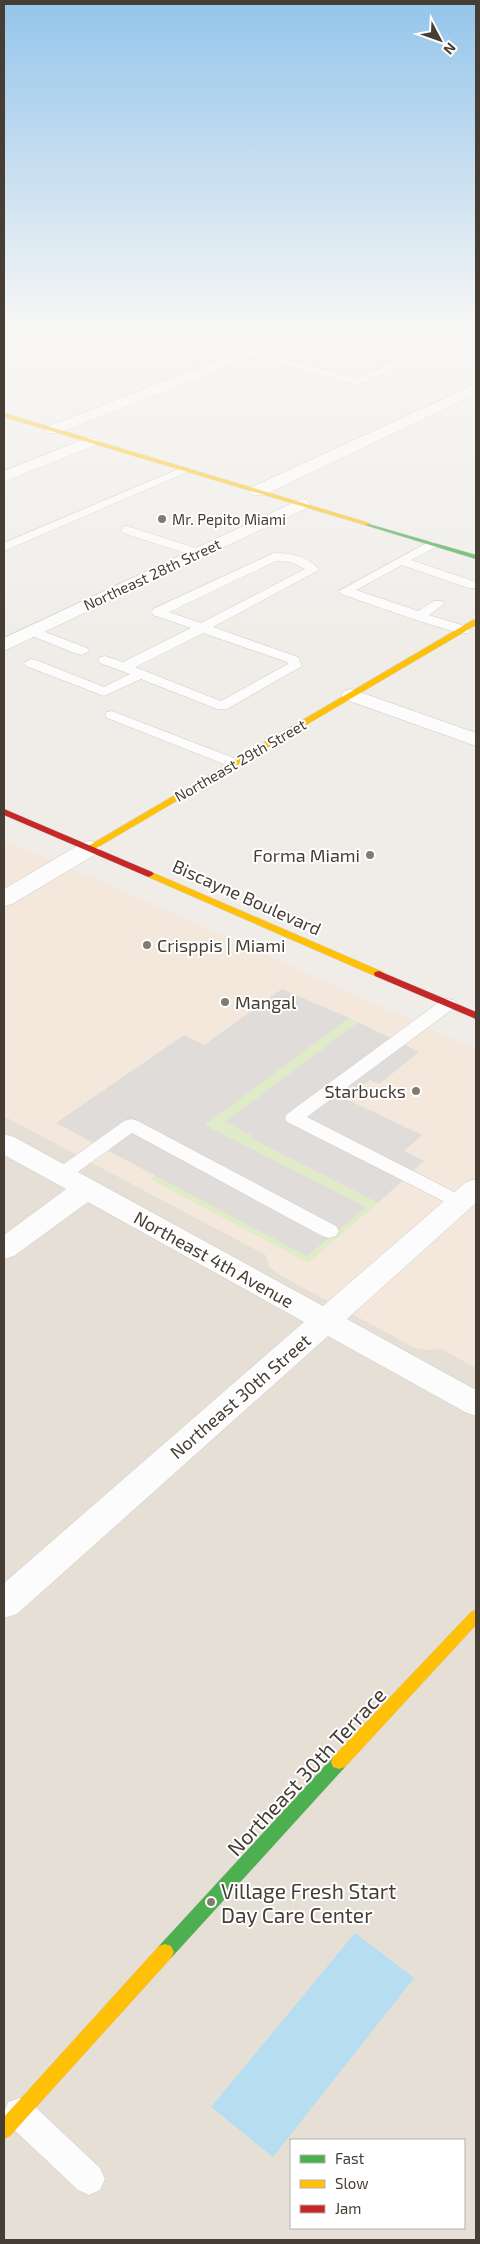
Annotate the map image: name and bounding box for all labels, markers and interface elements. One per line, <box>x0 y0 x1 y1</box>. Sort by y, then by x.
north arrow <box>415 15 465 65</box>
text: N <box>440 39 460 58</box>
place label: Mr. Pepito Miami <box>172 510 286 528</box>
marker: Mr. Pepito Miami <box>156 513 168 525</box>
street label: Northeast 28th Street <box>80 534 224 614</box>
street label: Northeast 29th Street <box>171 715 309 805</box>
place label: Forma Miami <box>253 844 360 866</box>
marker: Forma Miami <box>364 849 376 861</box>
street label: Biscayne Boulevard <box>169 854 325 940</box>
place label: Crisppis | Miami <box>157 934 285 956</box>
marker: Crisppis | Miami <box>141 939 153 951</box>
place label: Mangal <box>235 991 297 1013</box>
marker: Mangal <box>219 996 231 1008</box>
place label: Starbucks <box>324 1080 406 1102</box>
marker: Starbucks <box>410 1085 422 1097</box>
street label: Northeast 4th Avenue <box>130 1206 298 1312</box>
street label: Northeast 30th Street <box>165 1329 315 1463</box>
street label: Northeast 30th Terrace <box>221 1682 391 1860</box>
place label: Village Fresh Start Day Care Center <box>221 1878 396 1927</box>
marker: Village Fresh Start Day Care Center <box>205 1896 217 1908</box>
legend <box>290 2139 465 2229</box>
text: Fast <box>335 2149 365 2167</box>
text: Slow <box>335 2174 369 2192</box>
text: Jam <box>335 2199 361 2217</box>

